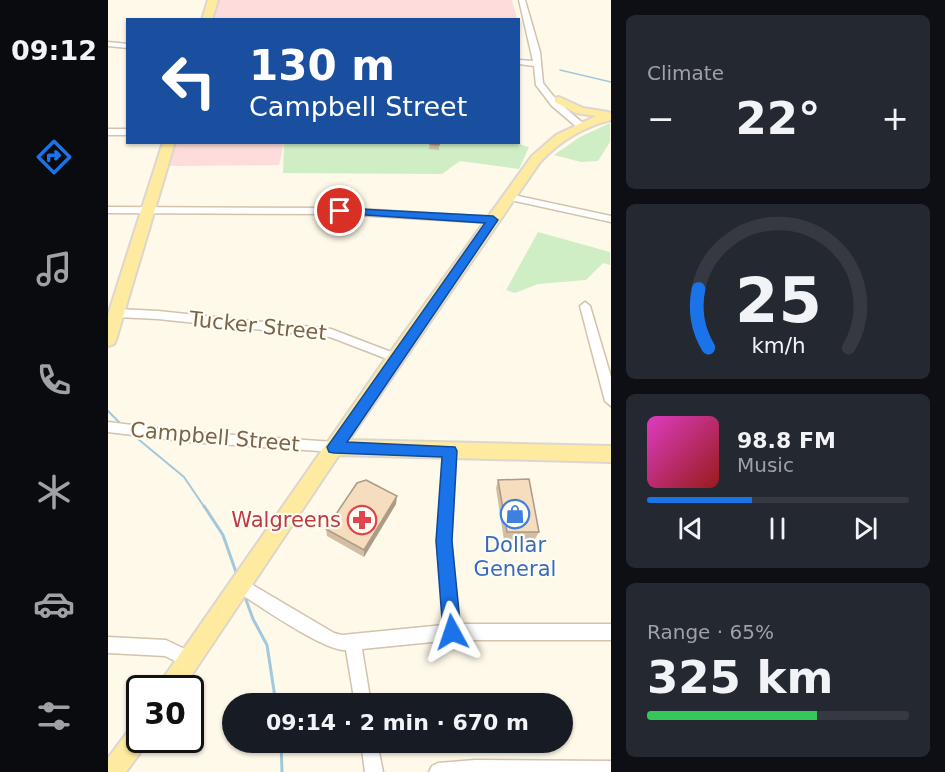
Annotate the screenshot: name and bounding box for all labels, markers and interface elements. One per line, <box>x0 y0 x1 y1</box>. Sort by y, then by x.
text: 09:12 <box>11 35 97 66</box>
text: 130 m <box>249 41 395 90</box>
icon: left <box>150 42 228 120</box>
text: Climate <box>647 61 724 85</box>
text: Campbell Street <box>249 91 467 122</box>
text: 22° <box>735 92 821 145</box>
text: − <box>647 99 675 138</box>
text: + <box>881 99 909 138</box>
icon: directions <box>33 136 75 178</box>
pin <box>314 185 365 236</box>
icon: arrive <box>323 194 356 227</box>
icon: music <box>33 248 75 290</box>
text: 25 <box>735 265 821 338</box>
street label: Tucker Street <box>187 307 328 345</box>
text: km/h <box>751 334 805 359</box>
icon: phone <box>33 359 75 401</box>
street label: Campbell Street <box>129 418 301 456</box>
text: 98.8 FM <box>737 428 836 453</box>
text: Music <box>737 453 794 477</box>
icon: climate <box>33 471 75 513</box>
shop icon: Dollar General <box>499 498 531 530</box>
pharmacy icon: Walgreens <box>346 504 378 536</box>
place label: Walgreens <box>231 508 341 532</box>
icon: previous <box>674 512 707 545</box>
icon: pause <box>761 512 794 545</box>
icon: next <box>849 512 882 545</box>
place label: Dollar General <box>474 533 556 581</box>
icon: car <box>33 583 75 625</box>
position arrow <box>420 600 484 664</box>
text: Range · 65% <box>647 620 774 644</box>
text: 325 km <box>647 651 833 704</box>
speed limit sign: 30 <box>126 675 204 753</box>
icon: filters <box>33 695 75 737</box>
text: 09:14 · 2 min · 670 m <box>266 710 529 735</box>

